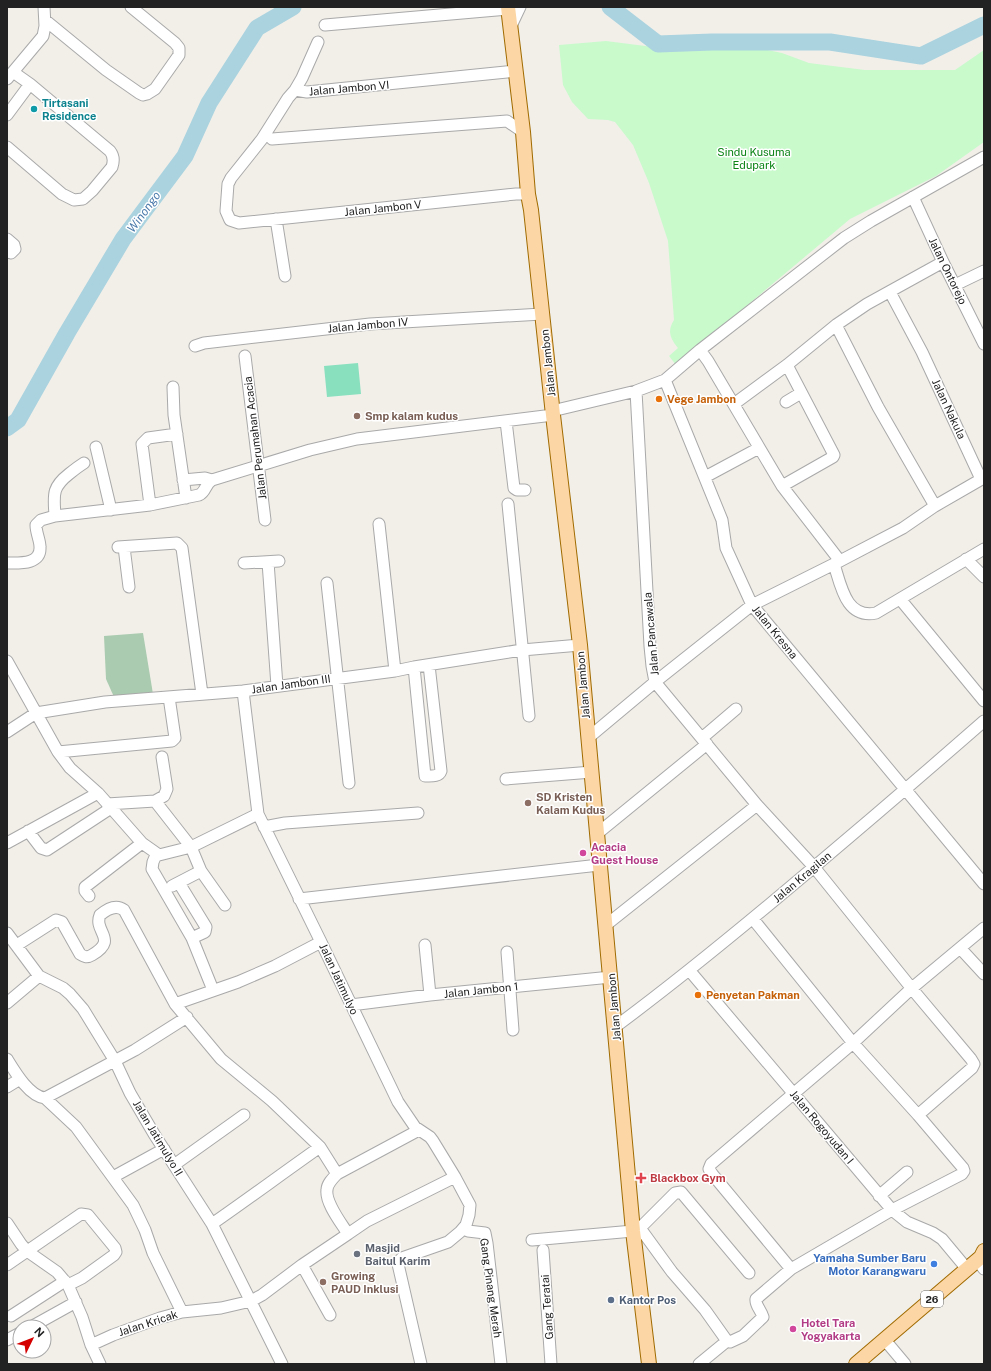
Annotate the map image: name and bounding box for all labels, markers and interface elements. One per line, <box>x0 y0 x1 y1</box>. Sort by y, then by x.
street label: Jalan Jambon VI <box>308 79 390 97</box>
place label: Tirtasani Residence <box>42 97 96 122</box>
marker: Tirtasani Residence <box>29 104 39 114</box>
park label: Sindu Kusuma Edupark <box>717 146 791 171</box>
water label: Winongo <box>124 188 164 235</box>
street label: Jalan Jambon V <box>344 198 423 218</box>
street label: Jalan Ontorejo <box>927 236 969 306</box>
street label: Jalan Jambon IV <box>327 315 409 335</box>
street label: Jalan Jambon <box>538 329 558 397</box>
street label: Jalan Perumahan Acacia <box>241 376 269 500</box>
street label: Jalan Nakula <box>930 377 968 441</box>
place label: Vege Jambon <box>667 393 736 405</box>
marker: Vege Jambon <box>654 394 664 404</box>
place label: Smp kalam kudus <box>365 410 458 422</box>
marker: Smp kalam kudus <box>352 411 362 421</box>
street label: Jalan Pancawala <box>641 592 661 676</box>
street label: Jalan Kresna <box>750 603 800 661</box>
street label: Jalan Jambon <box>574 651 592 719</box>
street label: Jalan Jambon III <box>251 673 331 695</box>
place label: SD Kristen Kalam Kudus <box>536 791 605 816</box>
marker: SD Kristen Kalam Kudus <box>523 798 533 808</box>
place label: Acacia Guest House <box>591 841 658 866</box>
marker: Acacia Guest House <box>578 848 588 858</box>
street label: Jalan Kragilan <box>771 849 833 905</box>
street label: Jalan Jatimulyo <box>317 942 361 1016</box>
street label: Jalan Jambon <box>605 973 623 1041</box>
street label: Jalan Jambon 1 <box>443 980 519 1000</box>
place label: Penyetan Pakman <box>706 989 800 1001</box>
marker: Penyetan Pakman <box>693 990 703 1000</box>
street label: Jalan Rogoyudan I <box>788 1088 856 1166</box>
street label: Jalan Jatimulyo II <box>131 1098 185 1178</box>
marker: Blackbox Gym <box>635 1172 647 1184</box>
place label: Blackbox Gym <box>650 1172 726 1184</box>
street label: Gang Pinang Merah <box>478 1237 504 1339</box>
place label: Masjid Baitul Karim <box>365 1242 430 1267</box>
marker: Masjid Baitul Karim <box>352 1249 362 1259</box>
place label: Yamaha Sumber Baru Motor Karangwaru <box>813 1252 926 1277</box>
marker: Yamaha Sumber Baru Motor Karangwaru <box>929 1259 939 1269</box>
place label: Growing PAUD Inklusi <box>331 1270 398 1295</box>
street label: Gang Teratai <box>539 1274 555 1340</box>
marker: Growing PAUD Inklusi <box>318 1277 328 1287</box>
road number: 26 <box>921 1291 943 1307</box>
place label: Kantor Pos <box>619 1294 676 1306</box>
marker: Kantor Pos <box>606 1295 616 1305</box>
street label: Jalan Kricak <box>117 1308 179 1338</box>
place label: Hotel Tara Yogyakarta <box>801 1317 861 1342</box>
north arrow <box>12 1319 52 1359</box>
marker: Hotel Tara Yogyakarta <box>788 1324 798 1334</box>
text: N <box>32 1325 47 1339</box>

